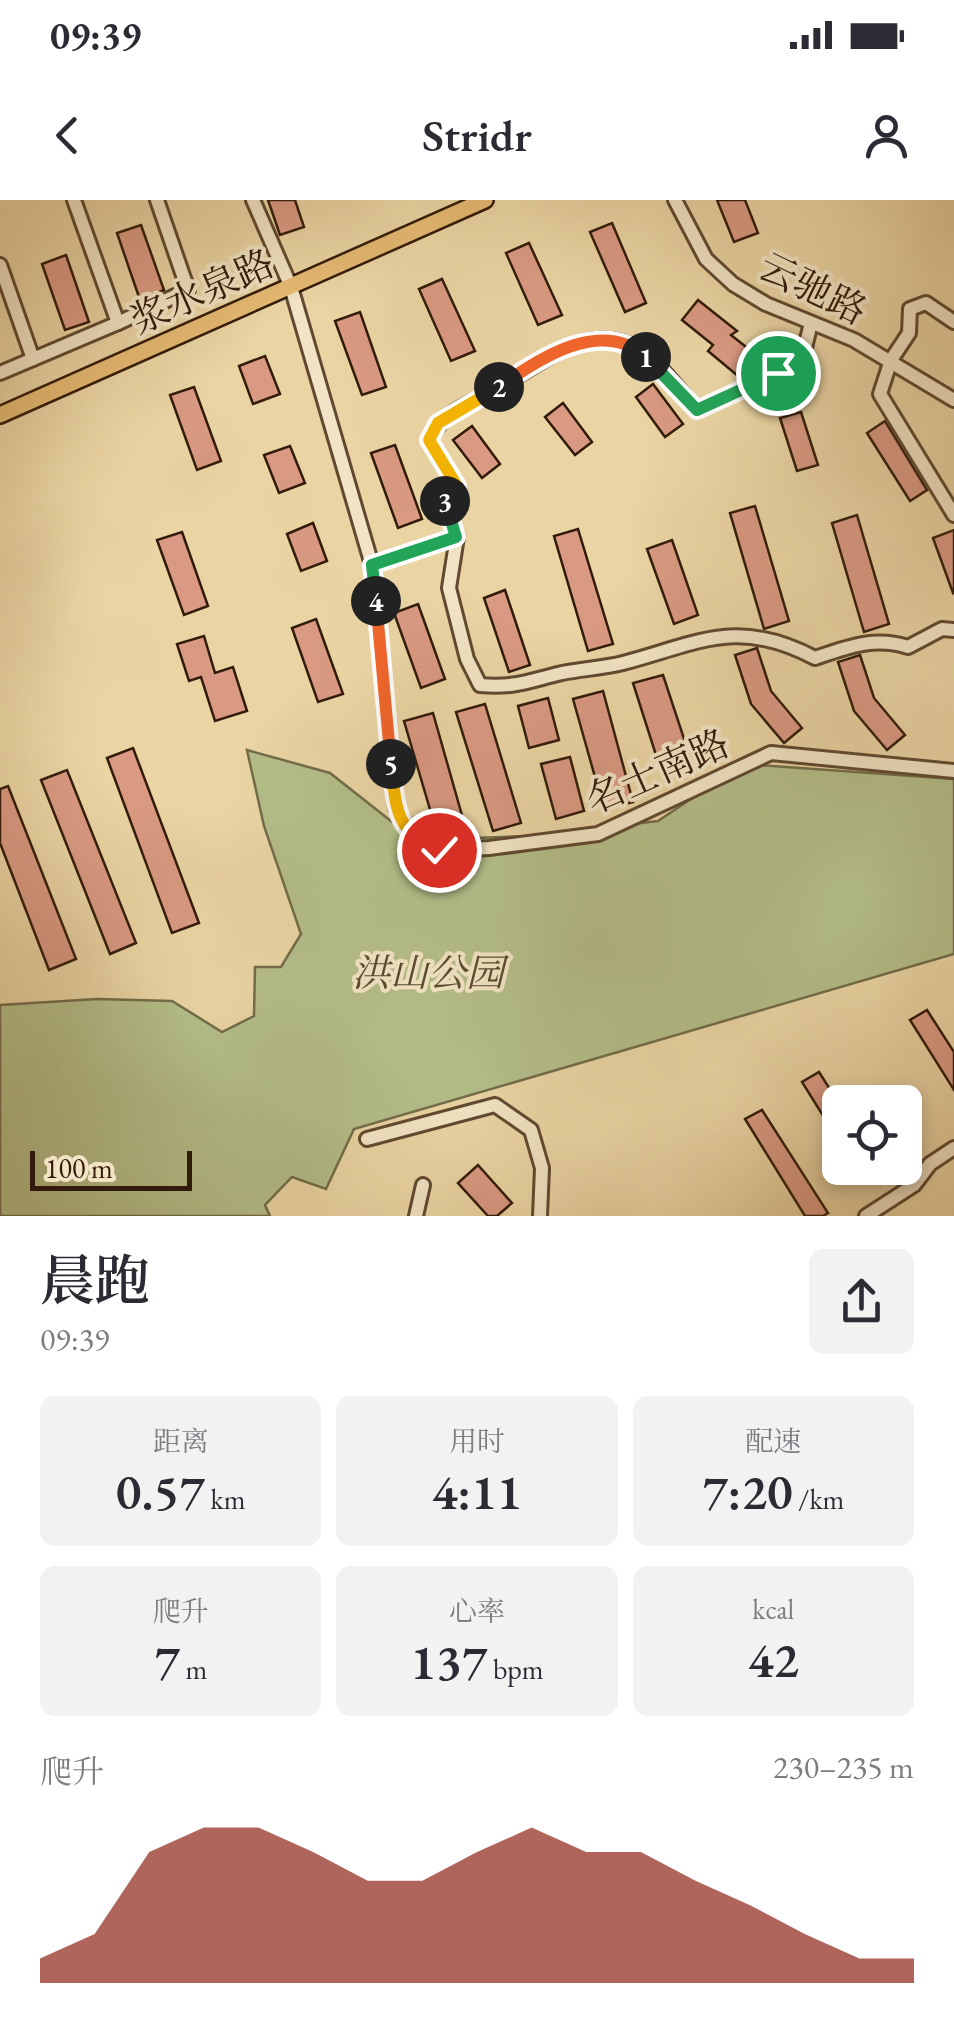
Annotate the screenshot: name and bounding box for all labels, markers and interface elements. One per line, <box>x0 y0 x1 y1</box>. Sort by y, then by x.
text: 09:39 <box>50 11 141 60</box>
text: Stridr <box>422 106 532 164</box>
icon: back <box>40 108 95 163</box>
icon: person <box>859 108 914 163</box>
street label: 浆水泉路 <box>123 238 281 344</box>
street label: 云驰路 <box>751 241 875 335</box>
pin <box>736 331 821 416</box>
pin: 1 <box>621 332 671 382</box>
text: 1 <box>639 339 653 375</box>
icon: arrive <box>751 346 806 401</box>
pin: 2 <box>474 362 524 412</box>
text: 2 <box>492 369 506 405</box>
pin: 3 <box>420 476 470 526</box>
text: 3 <box>438 483 452 519</box>
pin: 4 <box>351 576 401 626</box>
text: 4 <box>369 583 383 619</box>
street label: 名士南路 <box>578 718 736 824</box>
pin: 5 <box>366 739 416 789</box>
text: 5 <box>384 746 398 782</box>
pin <box>397 808 482 893</box>
icon: check <box>412 823 467 878</box>
park label: 洪山公园 <box>352 948 510 997</box>
map controls <box>822 1085 922 1185</box>
button: locate <box>822 1085 922 1185</box>
scale bar <box>30 1146 192 1190</box>
text: 100 m <box>45 1150 113 1186</box>
text: 晨跑 <box>40 1245 150 1316</box>
button: share <box>809 1249 914 1354</box>
text: 09:39 <box>40 1318 109 1360</box>
text: 距离 <box>153 1423 209 1459</box>
text: 用时 <box>449 1423 505 1459</box>
text: 配速 <box>745 1423 801 1459</box>
text: 0.57 <box>116 1459 205 1524</box>
text: 4:11 <box>432 1459 522 1524</box>
text: 7:20 <box>702 1459 793 1524</box>
text: km <box>205 1481 245 1517</box>
text: /km <box>793 1481 844 1517</box>
text: kcal <box>752 1591 794 1627</box>
text: 爬升 <box>153 1593 209 1629</box>
text: 心率 <box>449 1593 505 1629</box>
text: 42 <box>748 1627 799 1692</box>
text: 7 <box>154 1629 180 1694</box>
text: 137 <box>410 1629 487 1694</box>
text: m <box>180 1651 207 1687</box>
text: bpm <box>487 1651 544 1687</box>
text: 230–235 m <box>773 1746 914 1788</box>
text: 爬升 <box>40 1751 104 1793</box>

